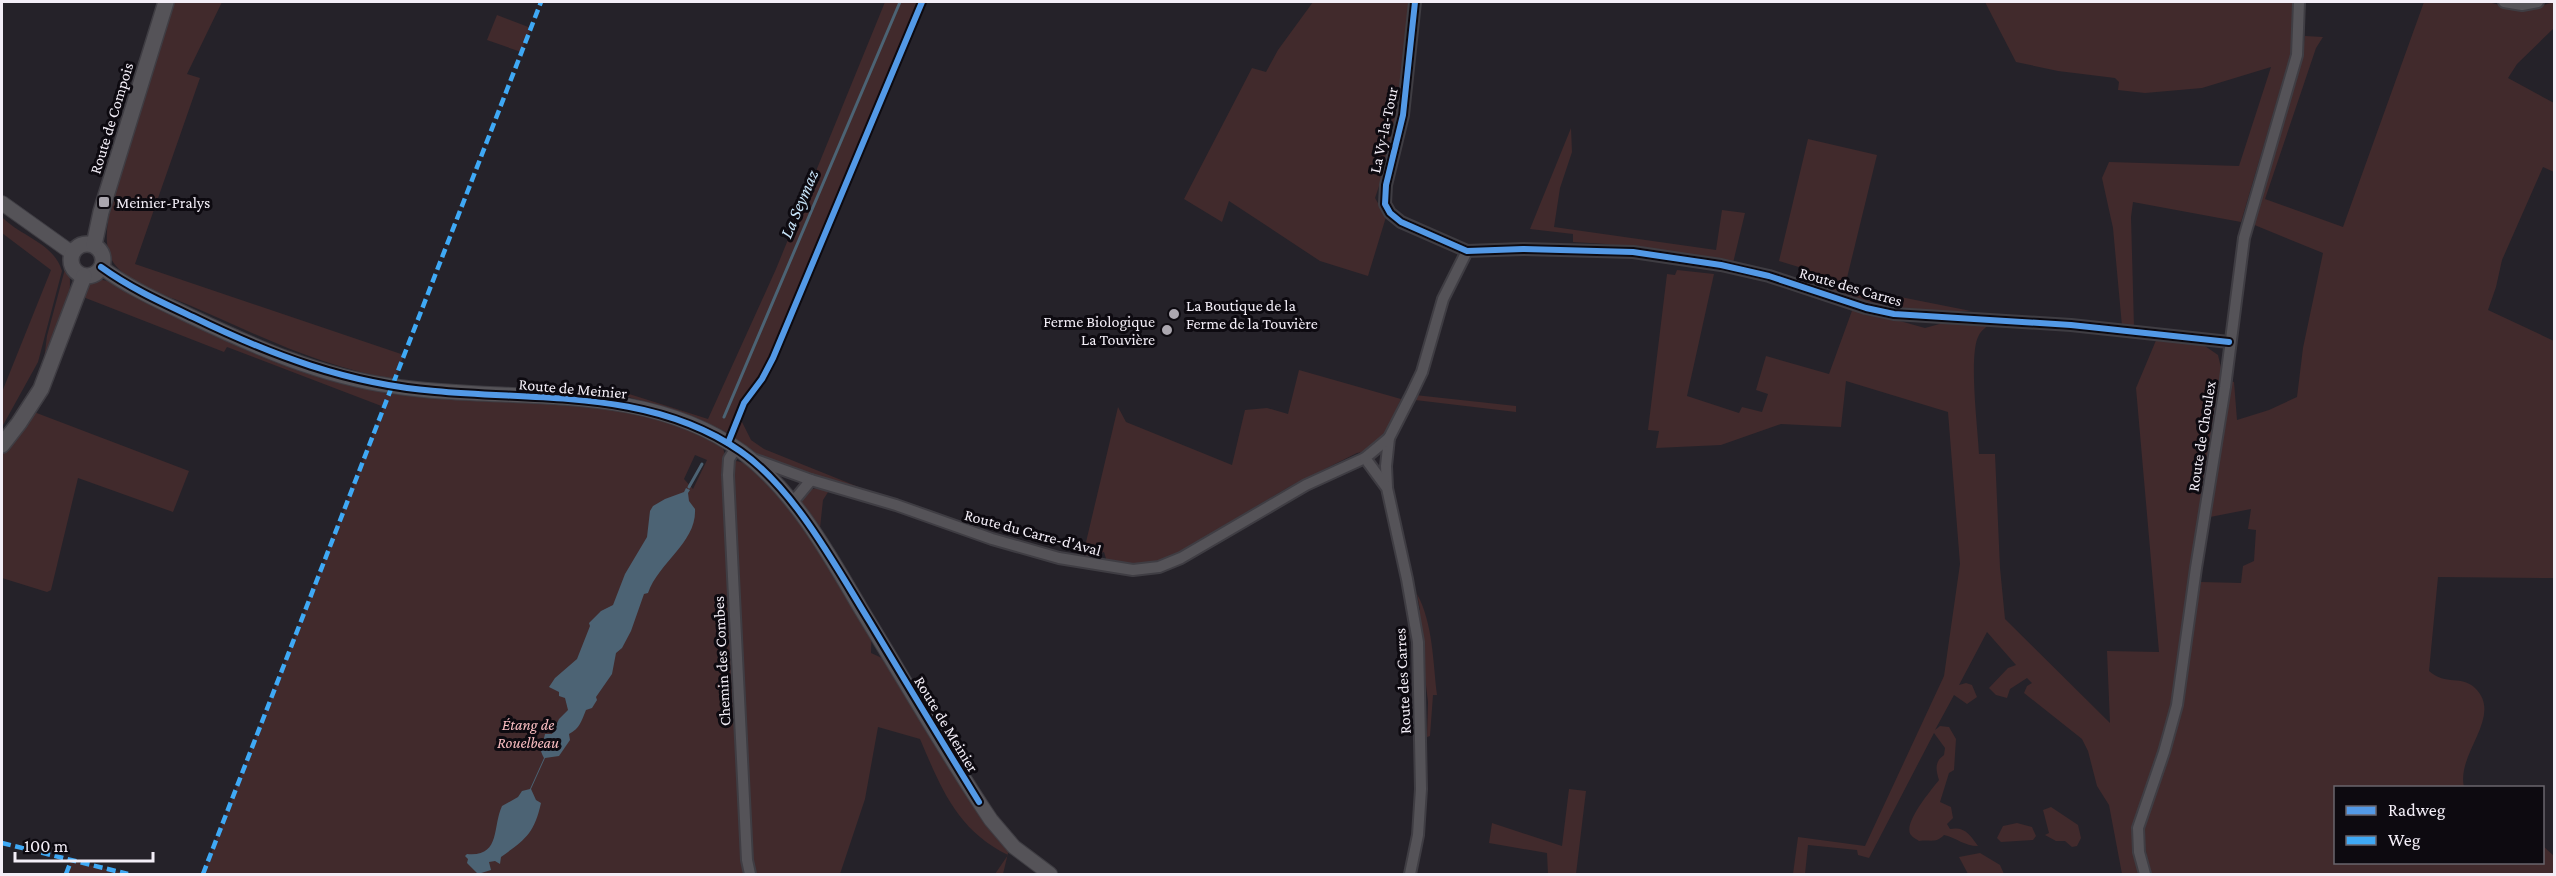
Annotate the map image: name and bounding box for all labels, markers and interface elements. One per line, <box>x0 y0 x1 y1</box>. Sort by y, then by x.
street label: Route de Compois <box>86 60 137 176</box>
street label: La Vy-la-Tour <box>1366 85 1402 175</box>
water label: La Seymaz <box>776 167 822 241</box>
place label: Meinier-Pralys <box>116 194 210 212</box>
marker: Meinier-Pralys <box>97 195 111 209</box>
street label: Route des Carres <box>1797 264 1904 309</box>
place label: La Boutique de la Ferme de la Touvière <box>1186 297 1318 332</box>
marker: La Boutique de la Ferme de la Touvière <box>1167 307 1181 321</box>
place label: Ferme Biologique La Touvière <box>1043 313 1155 348</box>
marker: Ferme Biologique La Touvière <box>1160 323 1174 337</box>
street label: Route de Meinier <box>518 375 628 402</box>
street label: Route de Choulex <box>2184 379 2219 493</box>
street label: Route du Carre-d'Aval <box>963 506 1103 559</box>
street label: Chemin des Combes <box>710 596 733 726</box>
street label: Route des Carres <box>1391 628 1414 734</box>
street label: Route de Meinier <box>911 673 982 776</box>
park label: Étang de Rouelbeau <box>497 716 559 751</box>
legend <box>2334 786 2544 864</box>
text: Radweg <box>2388 800 2446 820</box>
scale bar <box>15 825 153 863</box>
text: Weg <box>2388 830 2421 850</box>
text: 100 m <box>24 836 69 856</box>

